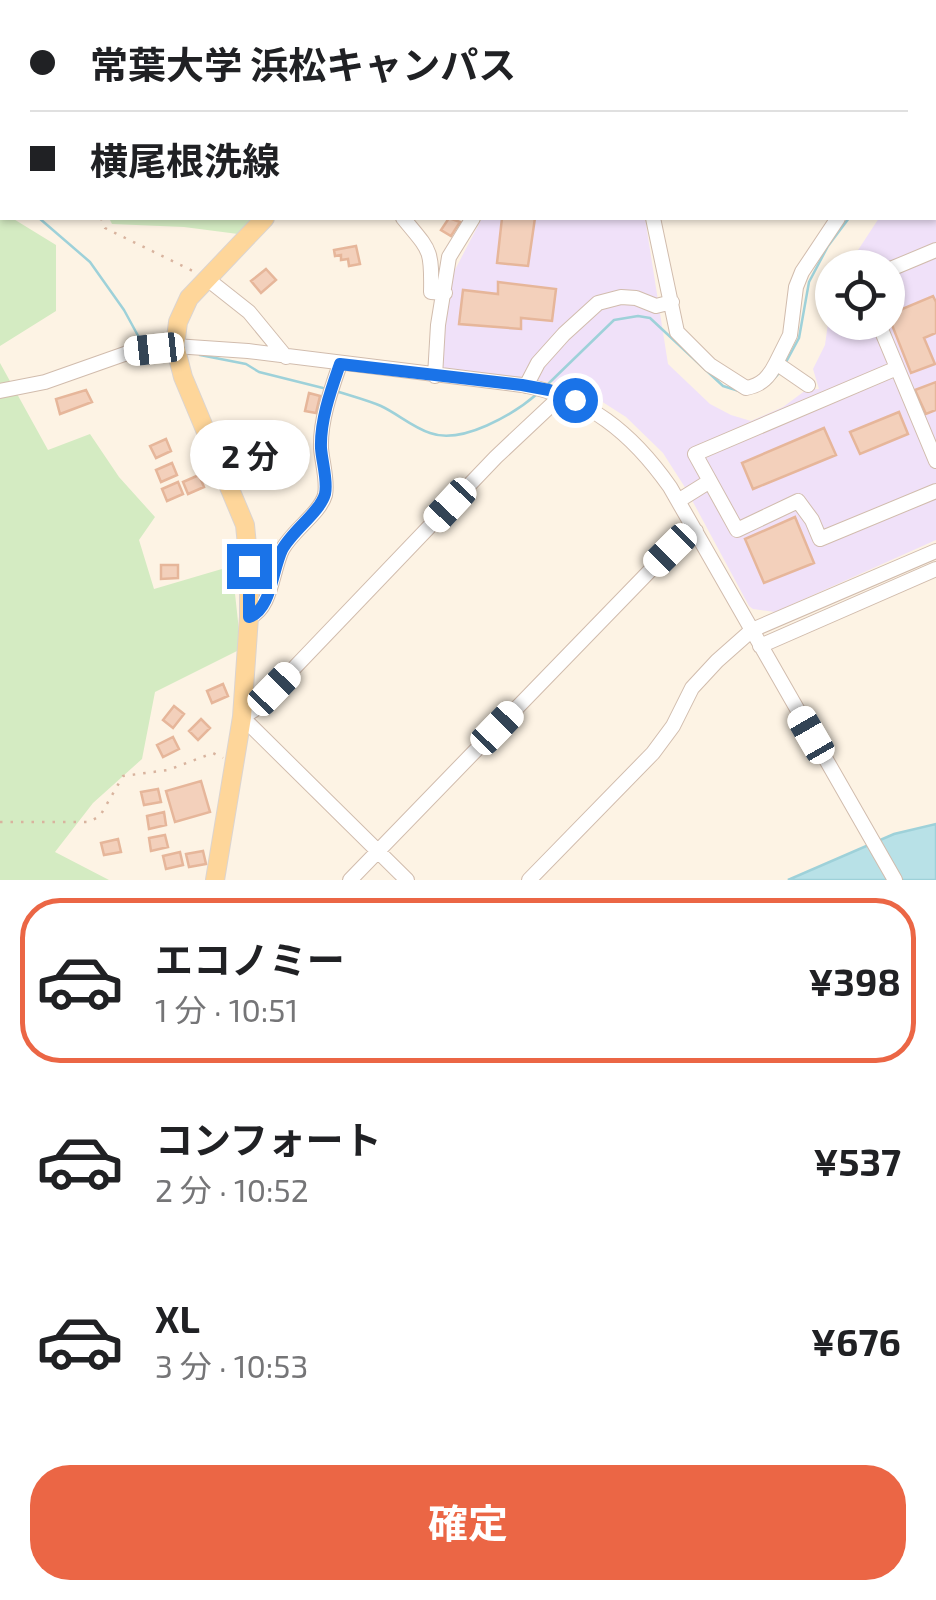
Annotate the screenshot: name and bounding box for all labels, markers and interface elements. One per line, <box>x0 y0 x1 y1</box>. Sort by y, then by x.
text: 常葉大学 浜松キャンパス <box>90 41 516 87</box>
text: 横尾根洗線 <box>90 137 280 183</box>
map controls <box>815 250 905 340</box>
button: locate <box>815 250 905 340</box>
car <box>123 331 185 367</box>
route start <box>553 378 598 423</box>
callout: 2 分 <box>189 421 309 491</box>
text: 2 分 <box>221 436 279 474</box>
car <box>419 473 481 537</box>
car <box>638 518 702 582</box>
route end <box>227 544 272 589</box>
car <box>242 657 306 721</box>
car <box>465 696 529 760</box>
car <box>783 702 839 768</box>
icon: car <box>35 936 125 1026</box>
text: エコノミー <box>155 936 345 982</box>
text: ¥398 <box>808 958 901 1004</box>
text: 1 分 · 10:51 <box>155 990 298 1028</box>
icon: car <box>35 1116 125 1206</box>
text: コンフォート <box>155 1116 382 1162</box>
text: ¥537 <box>813 1138 901 1184</box>
text: 2 分 · 10:52 <box>155 1170 309 1208</box>
text: XL <box>155 1295 200 1341</box>
icon: car <box>35 1296 125 1386</box>
text: ¥676 <box>811 1318 901 1364</box>
text: 3 分 · 10:53 <box>155 1346 308 1384</box>
button: 確定 <box>30 1465 906 1580</box>

